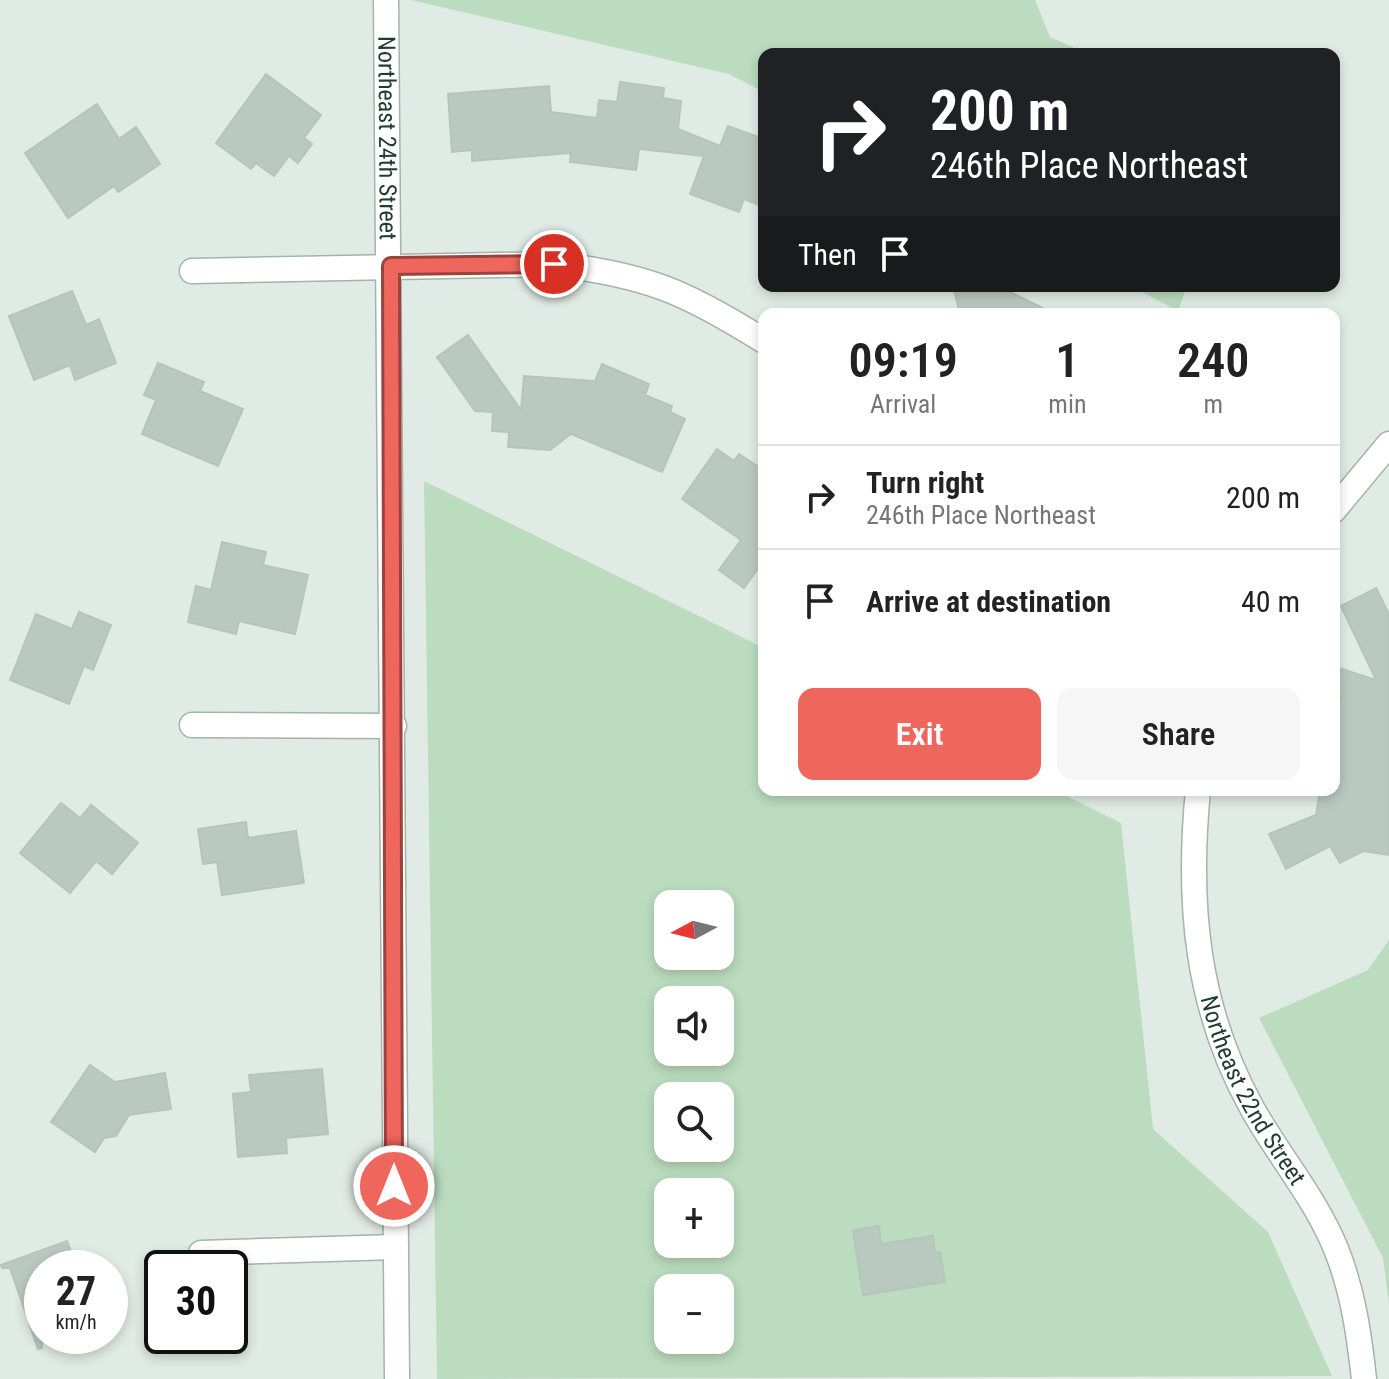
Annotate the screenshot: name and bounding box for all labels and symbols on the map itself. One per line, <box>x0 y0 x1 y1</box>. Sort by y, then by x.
street label: Northeast 24th Street <box>372 36 402 240</box>
pin <box>520 230 588 298</box>
north arrow <box>654 890 734 970</box>
street label: Northeast 22nd Street <box>1195 993 1311 1190</box>
position arrow <box>352 1144 436 1228</box>
speed limit sign: 30 <box>144 1250 248 1354</box>

